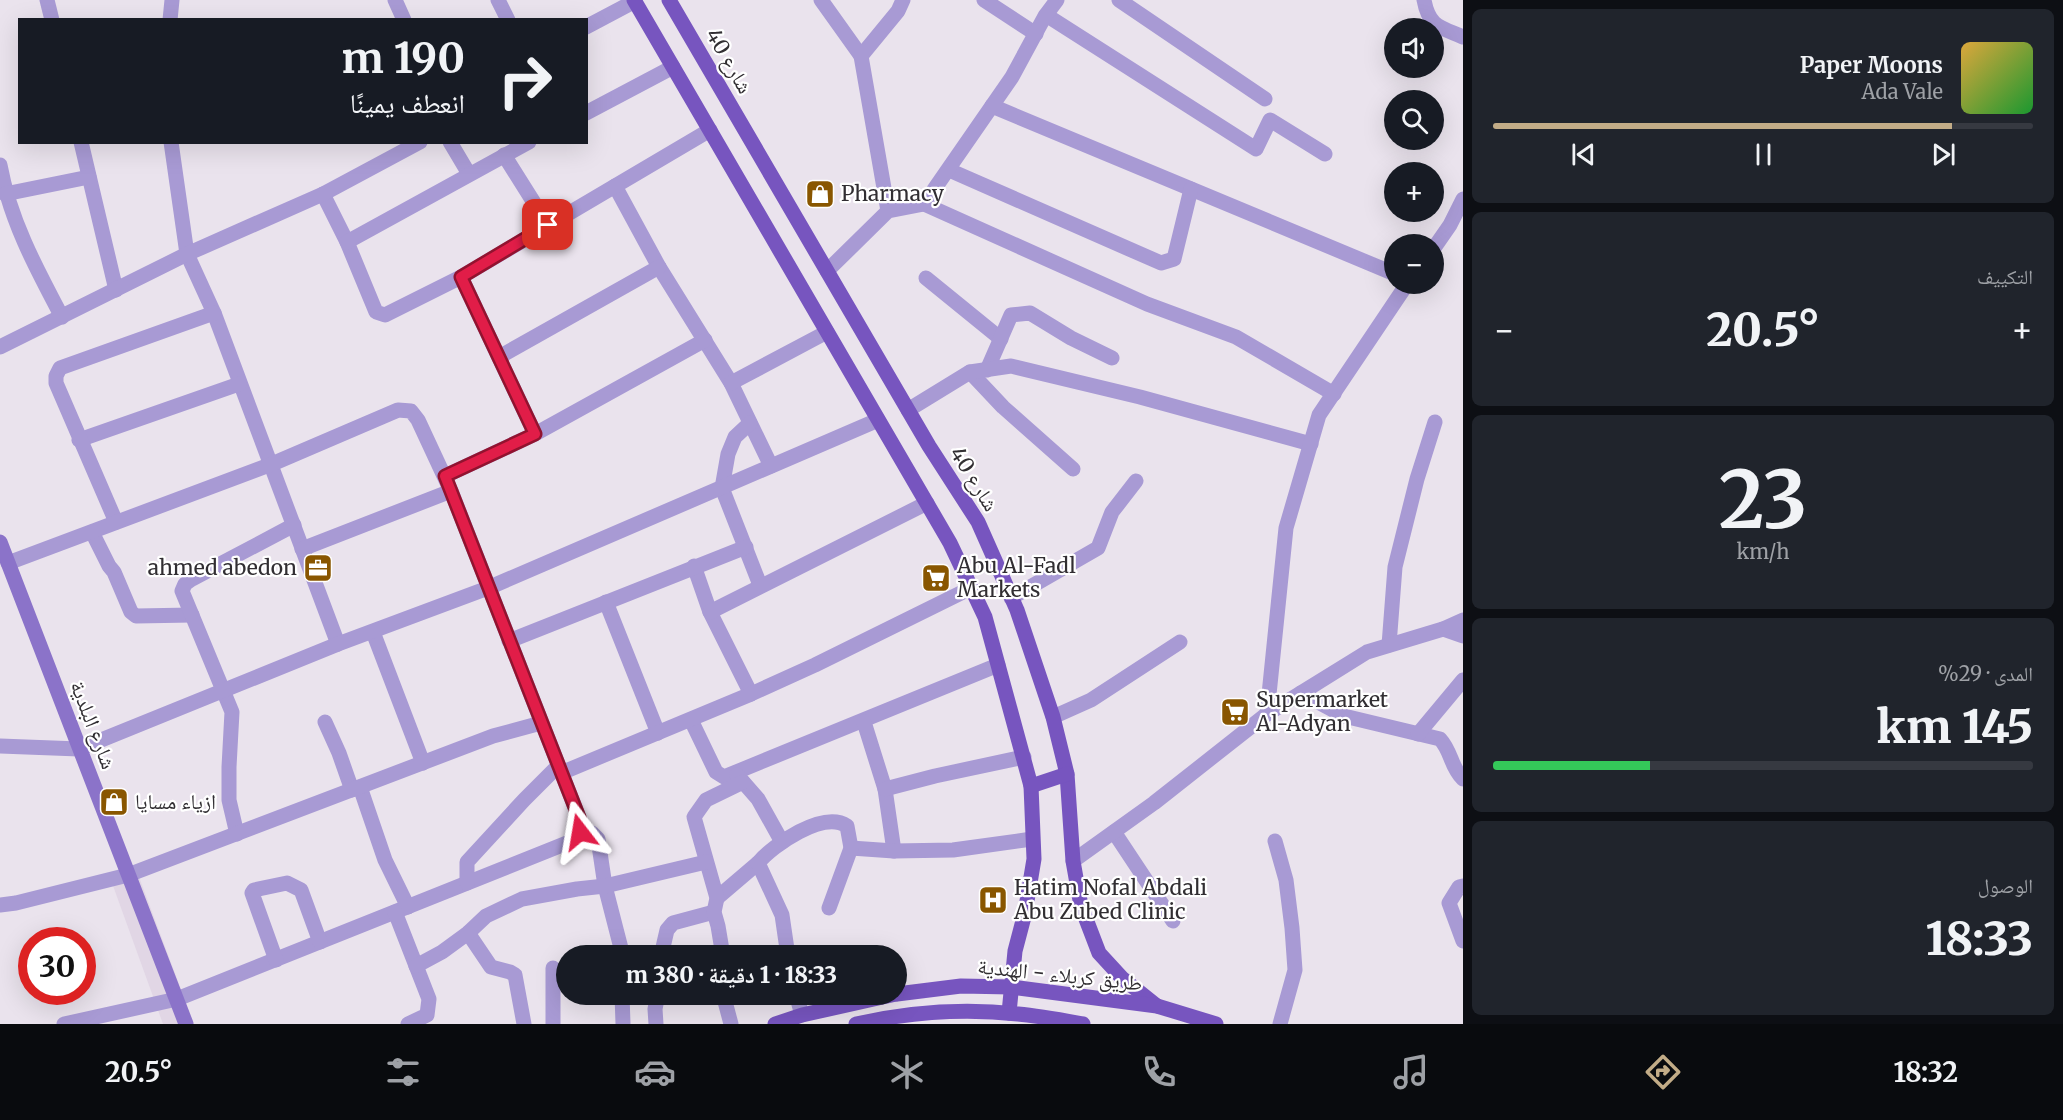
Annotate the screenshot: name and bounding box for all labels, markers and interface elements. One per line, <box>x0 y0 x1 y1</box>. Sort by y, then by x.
map controls <box>1384 18 1444 294</box>
button: sound <box>1384 18 1444 78</box>
street label: شارع 40 <box>700 23 759 98</box>
text: 190 m <box>342 32 465 84</box>
icon: right <box>486 42 564 120</box>
text: Paper Moons <box>1800 51 1943 79</box>
text: Ada Vale <box>1862 79 1943 104</box>
text: انعطف يمينًا <box>350 86 465 120</box>
button: search <box>1384 90 1444 150</box>
icon: previous <box>1567 138 1600 171</box>
icon: pause <box>1747 138 1780 171</box>
icon: next <box>1927 138 1960 171</box>
button: + <box>1384 162 1444 222</box>
shop icon: Pharmacy <box>804 178 836 210</box>
place label: Pharmacy <box>841 180 945 207</box>
pin <box>522 199 573 250</box>
icon: arrive <box>531 208 564 241</box>
button: − <box>1384 234 1444 294</box>
text: التكييف <box>1977 264 2033 289</box>
text: 20.5° <box>1706 302 1820 358</box>
text: − <box>1493 310 1515 351</box>
text: + <box>2011 310 2033 351</box>
street label: شارع 40 <box>944 441 1005 516</box>
text: 23 <box>1719 451 1807 549</box>
text: km/h <box>1737 539 1789 564</box>
office icon: ahmed abedon <box>302 552 334 584</box>
place label: Abu Al-Fadl Markets <box>956 552 1076 603</box>
place label: ahmed abedon <box>148 554 297 581</box>
supermarket icon: Abu Al-Fadl Markets <box>920 562 952 594</box>
text: المدى · 29% <box>1938 661 2033 686</box>
street label: شارع البلدية <box>64 677 123 773</box>
place label: Supermarket Al-Adyan <box>1255 686 1388 737</box>
supermarket icon: Supermarket Al-Adyan <box>1219 696 1251 728</box>
text: 145 km <box>1877 699 2033 755</box>
shop icon: ازياء مسايا <box>98 786 130 818</box>
place label: ازياء مسايا <box>135 788 216 815</box>
position arrow <box>548 800 612 864</box>
text: الوصول <box>1978 873 2033 898</box>
place label: Hatim Nofal Abdali Abu Zubed Clinic <box>1013 874 1207 925</box>
hospital icon: Hatim Nofal Abdali Abu Zubed Clinic <box>977 884 1009 916</box>
text: 18:33 <box>1925 911 2033 967</box>
speed limit sign: 30 <box>18 927 96 1005</box>
street label: طريق كربلاء - الهندية <box>976 952 1144 997</box>
text: 18:33 · 1 دقيقة · 380 m <box>626 961 837 989</box>
icon: filters <box>382 1051 424 1093</box>
icon: car <box>634 1051 676 1093</box>
icon: climate <box>886 1051 928 1093</box>
icon: phone <box>1138 1051 1180 1093</box>
icon: music <box>1390 1051 1432 1093</box>
icon: directions <box>1642 1051 1684 1093</box>
text: 20.5° <box>105 1055 172 1089</box>
text: 18:32 <box>1893 1055 1958 1089</box>

